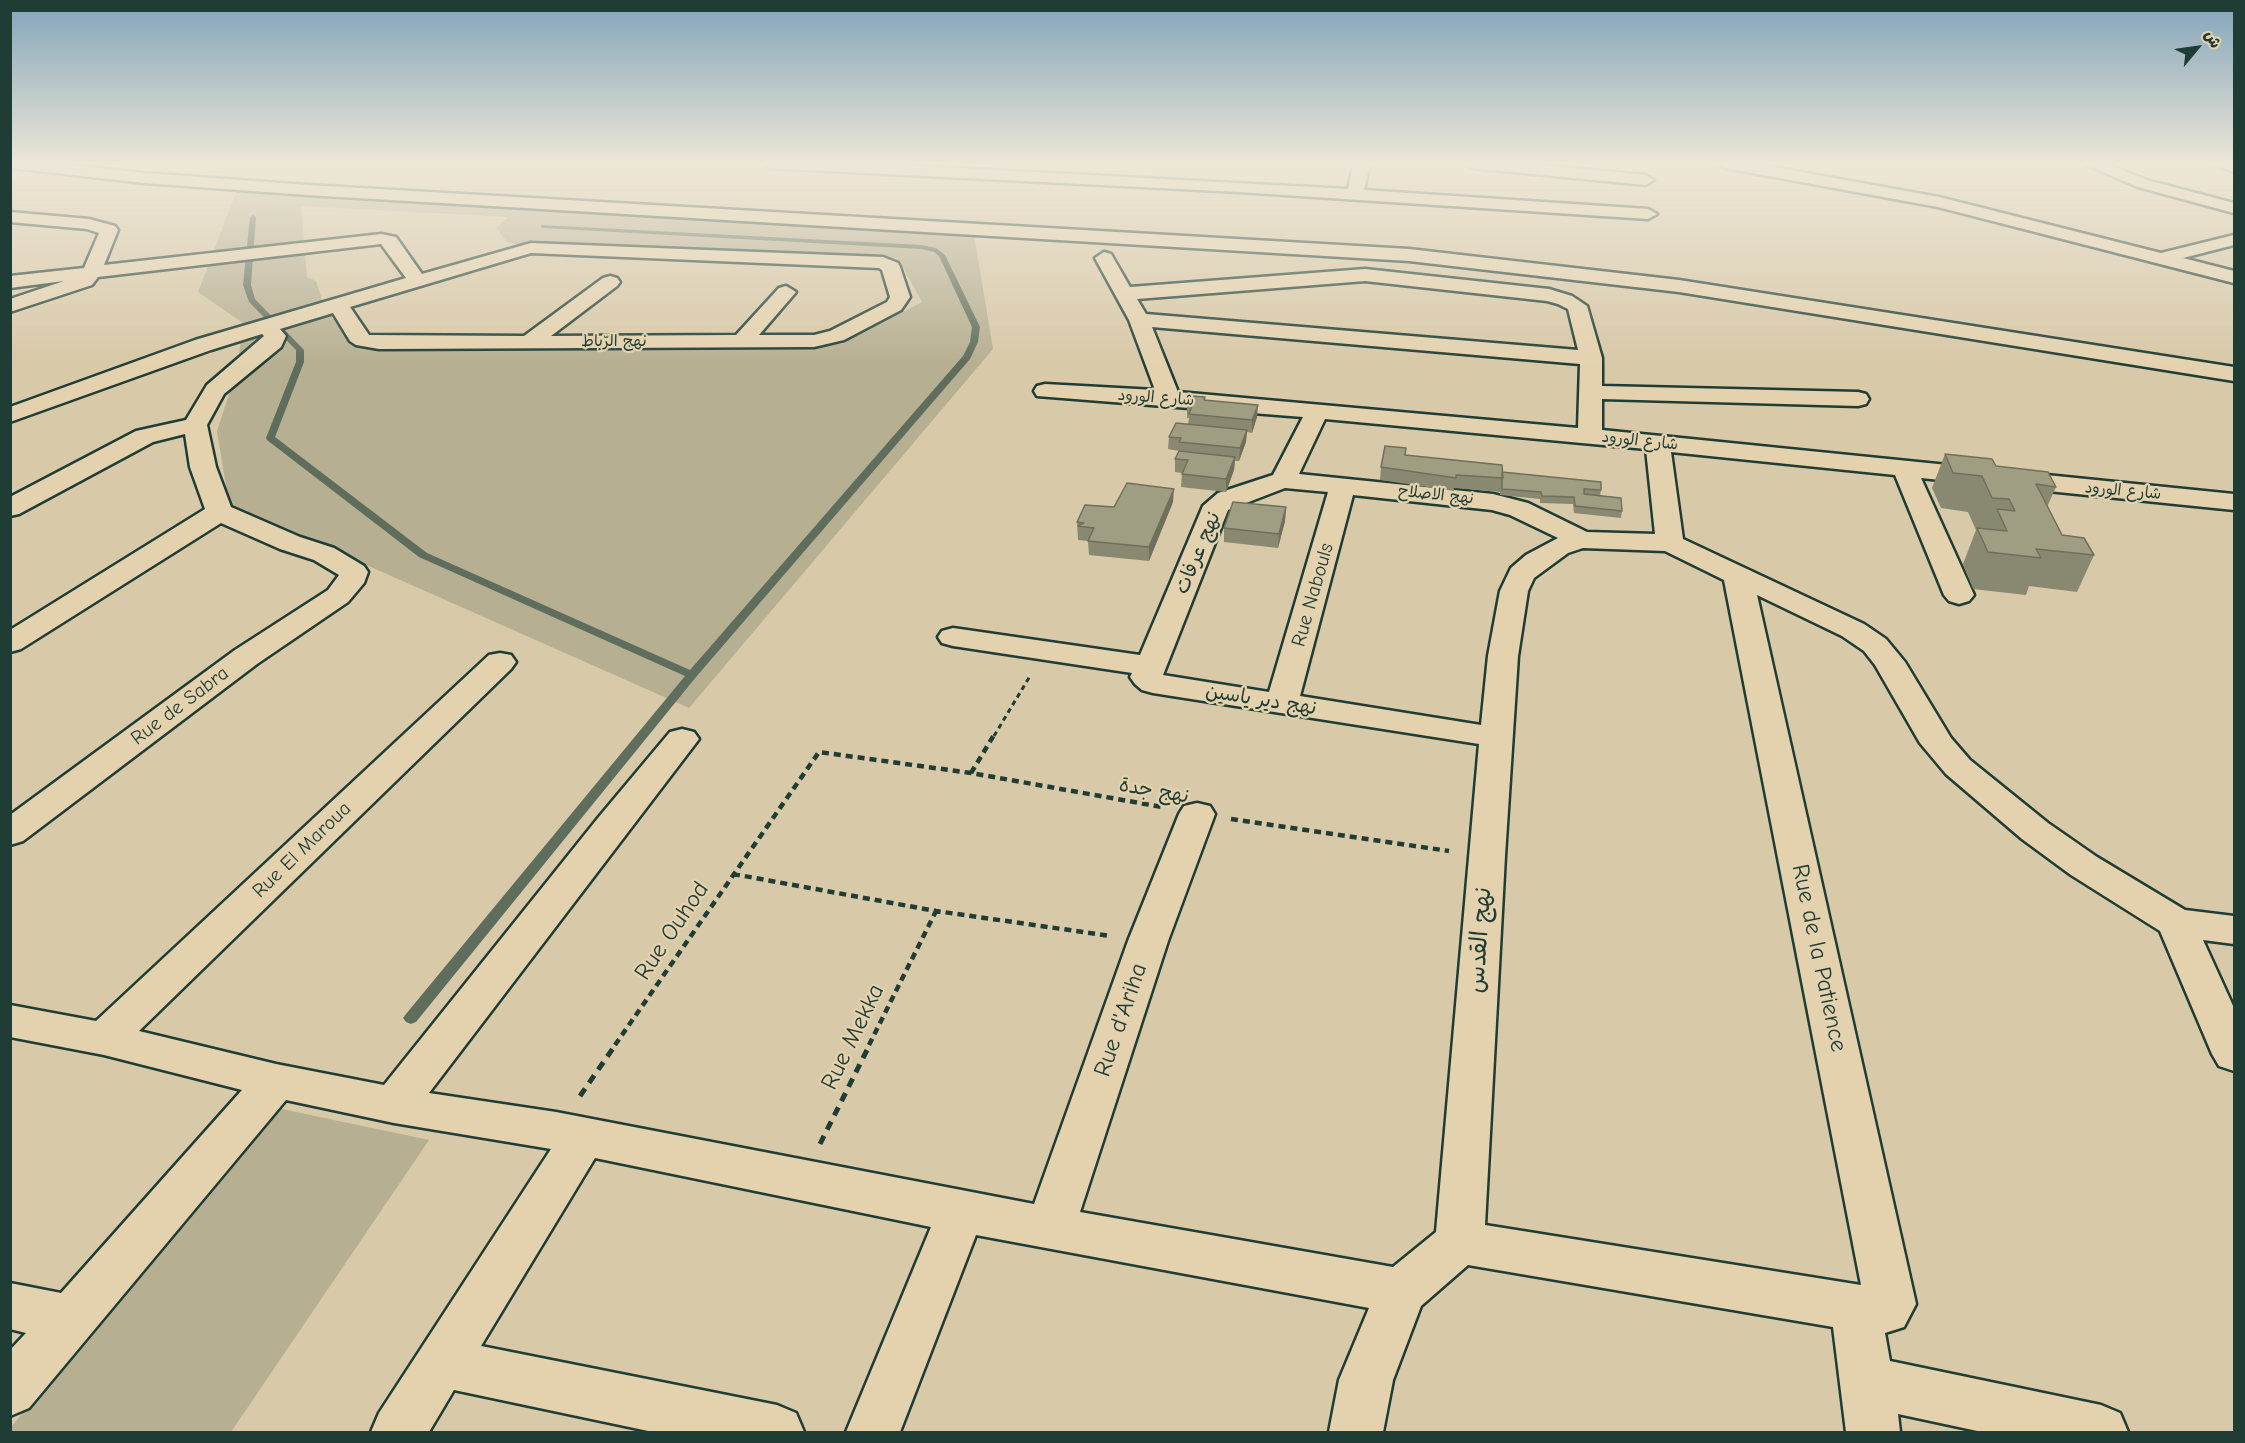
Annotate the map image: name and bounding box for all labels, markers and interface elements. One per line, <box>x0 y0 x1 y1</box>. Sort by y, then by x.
north arrow <box>2167 18 2227 78</box>
text: ش <box>2201 27 2225 51</box>
street label: نهج الرّباط <box>581 331 647 351</box>
street label: شارع الورود <box>1117 386 1195 410</box>
street label: شارع الورود <box>1601 427 1679 455</box>
street label: شارع الورود <box>2084 478 2162 504</box>
street label: نهج الاصلاح <box>1397 481 1475 509</box>
street label: نهج عرفات <box>1170 508 1226 598</box>
street label: Rue Nabouls <box>1287 540 1339 650</box>
street label: Rue de Sabra <box>126 661 234 751</box>
street label: نهج دير ياسين <box>1204 679 1318 721</box>
street label: نهج جدة <box>1117 773 1191 809</box>
street label: Rue El Maroua <box>248 797 356 903</box>
street label: Rue de la Patience <box>1785 862 1853 1054</box>
street label: Rue Ouhod <box>629 876 715 986</box>
street label: نهج القدس <box>1462 886 1498 994</box>
street label: Rue d'Ariha <box>1088 959 1154 1081</box>
street label: Rue Mekka <box>815 980 891 1094</box>

